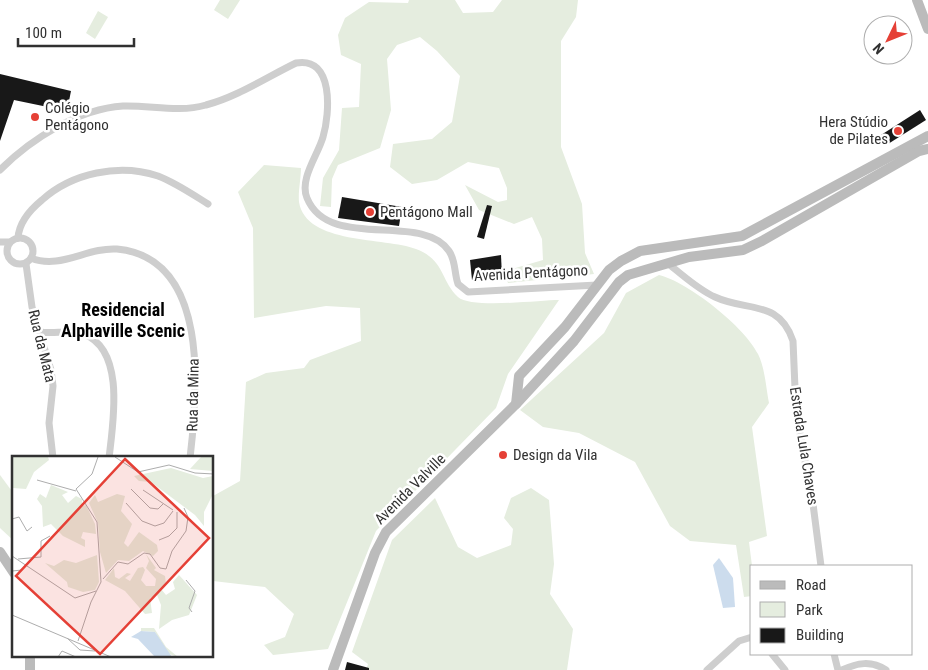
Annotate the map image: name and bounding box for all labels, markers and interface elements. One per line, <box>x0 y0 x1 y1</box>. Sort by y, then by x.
scale bar <box>18 15 134 47</box>
north arrow <box>863 15 913 65</box>
text: 100 m <box>25 24 62 42</box>
text: N <box>870 40 887 57</box>
place label: Colégio Pentágono <box>45 99 109 134</box>
marker: Colégio Pentágono <box>29 111 41 123</box>
place label: Hera Stúdio de Pilates <box>819 113 888 148</box>
marker: Hera Stúdio de Pilates <box>892 125 904 137</box>
place label: Pentágono Mall <box>380 203 473 221</box>
marker: Pentágono Mall <box>364 206 376 218</box>
street label: Avenida Pentágono <box>473 261 589 285</box>
district label: Residencial Alphaville Scenic <box>61 299 185 341</box>
street label: Rua da Mata <box>24 308 60 384</box>
street label: Rua da Mina <box>183 358 203 432</box>
street label: Estrada Lula Chaves <box>786 386 822 507</box>
place label: Design da Vila <box>513 446 598 464</box>
marker: Design da Vila <box>497 449 509 461</box>
street label: Avenida Valville <box>371 450 449 528</box>
inset map <box>12 456 214 658</box>
legend <box>750 565 913 655</box>
text: Road <box>796 576 826 594</box>
text: Park <box>796 601 823 619</box>
text: Building <box>796 626 844 644</box>

